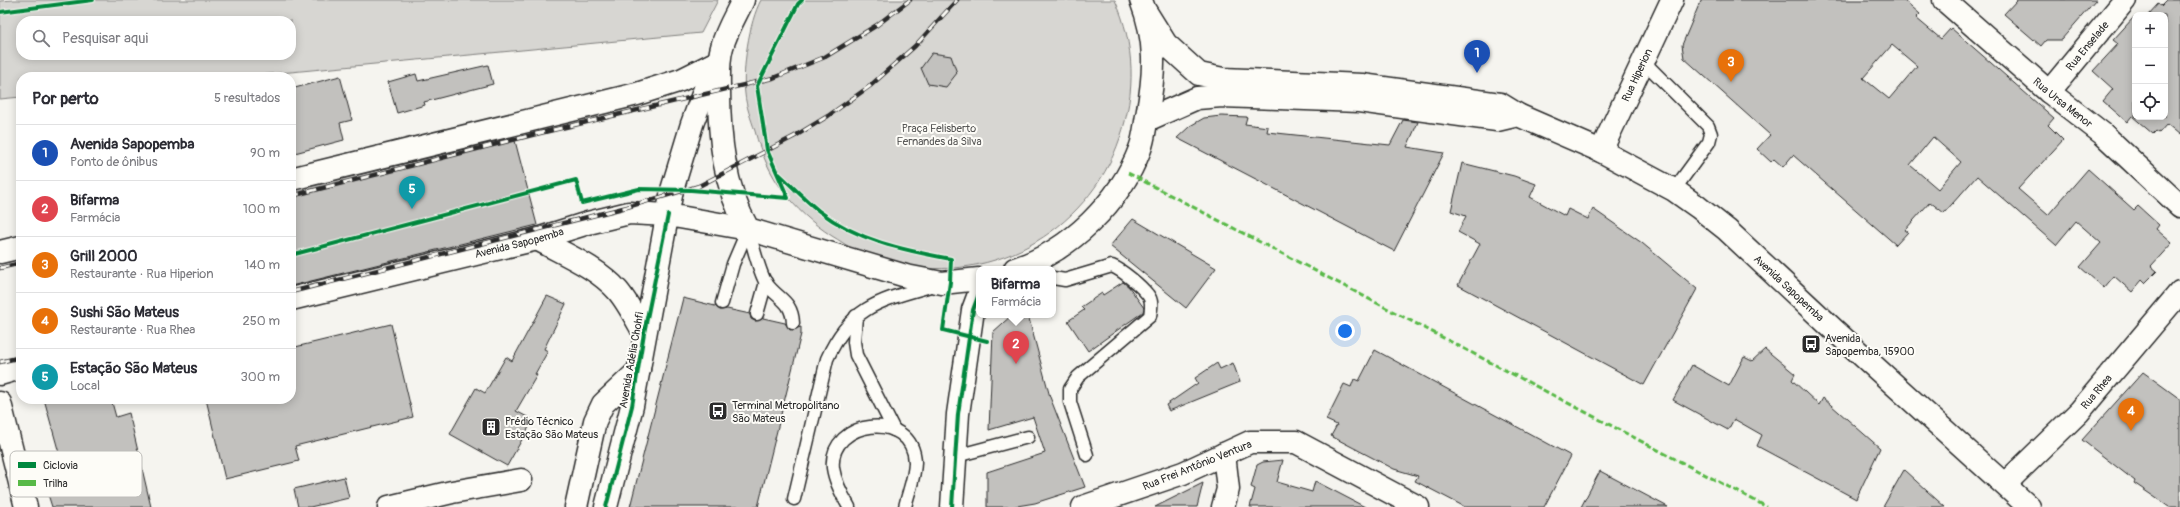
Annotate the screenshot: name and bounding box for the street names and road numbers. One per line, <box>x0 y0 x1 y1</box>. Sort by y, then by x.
street label: Rua Enselade <box>2063 18 2112 73</box>
street label: Rua Hiperion <box>1619 47 1655 104</box>
street label: Rua Ursa Menor <box>2030 75 2095 131</box>
street label: Avenida Sapopemba <box>473 225 565 261</box>
street label: Avenida Sapopemba <box>1751 252 1827 324</box>
street label: Avenida Adélia Chohfi <box>617 310 646 409</box>
street label: Rua Rhea <box>2078 372 2115 412</box>
street label: Rua Frei Antônio Ventura <box>1141 438 1254 493</box>

